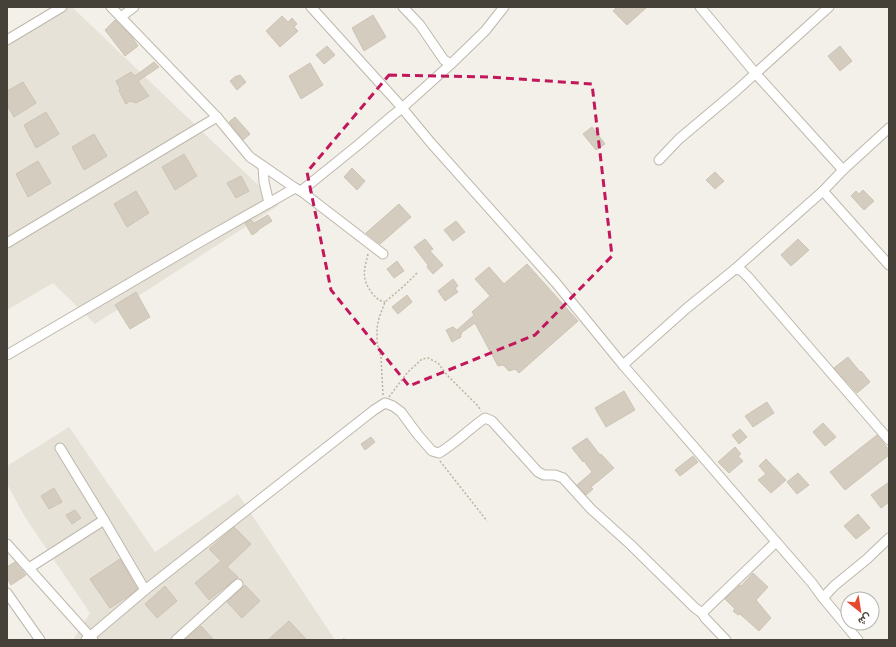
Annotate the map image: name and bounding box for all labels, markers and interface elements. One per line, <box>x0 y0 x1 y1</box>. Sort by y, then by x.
north arrow <box>840 591 880 631</box>
text: ش <box>856 610 874 628</box>

